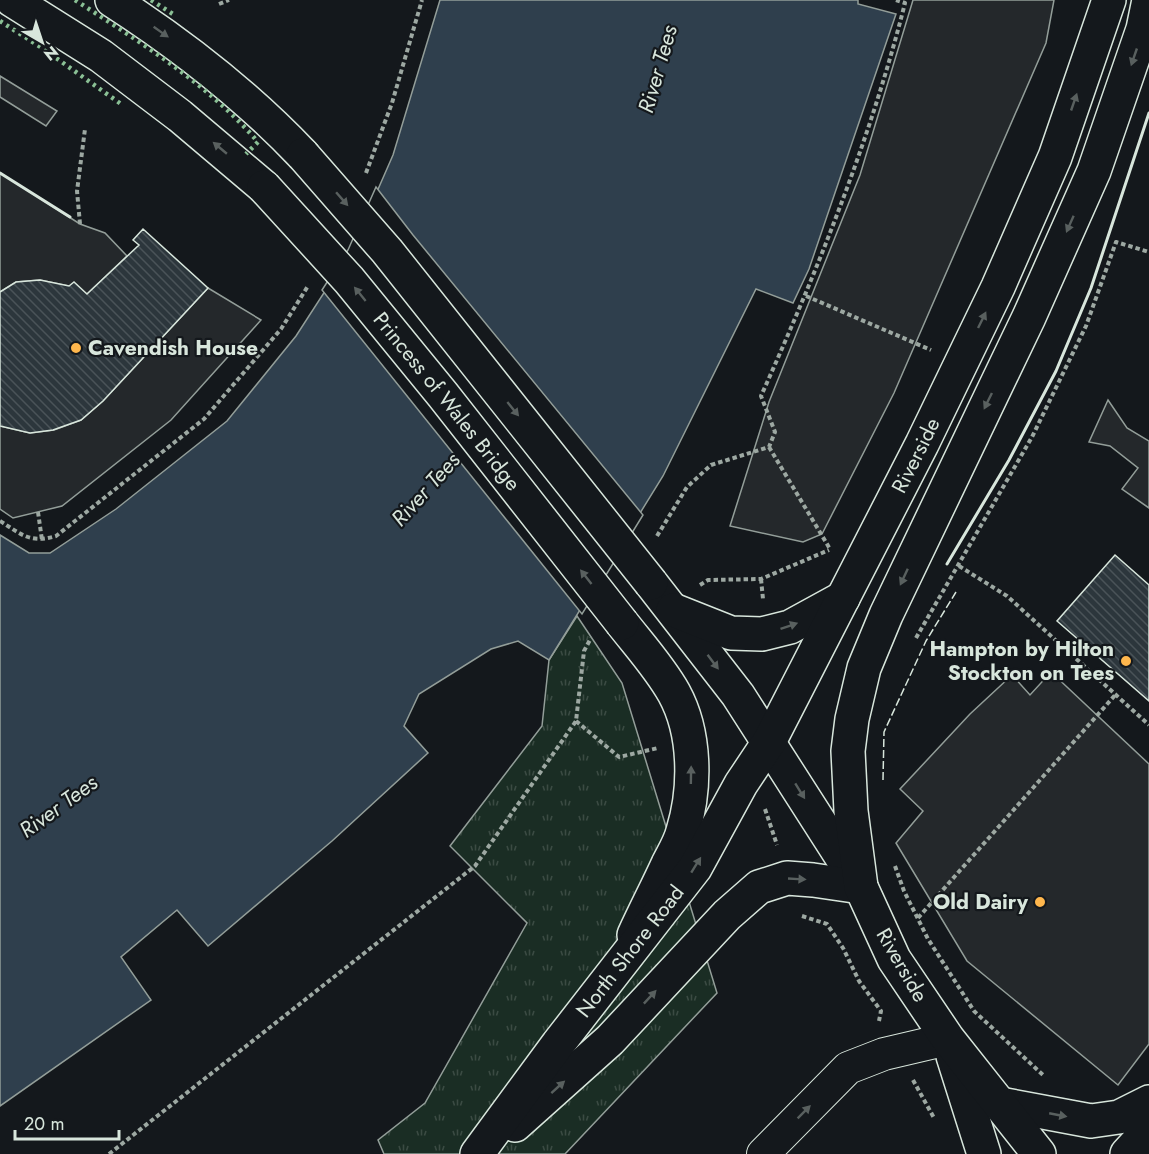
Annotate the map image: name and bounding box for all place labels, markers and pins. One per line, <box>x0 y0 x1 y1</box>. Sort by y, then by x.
place label: Cavendish House <box>88 333 258 363</box>
marker: Cavendish House <box>69 341 83 355</box>
place label: Hampton by Hilton Stockton on Tees <box>930 634 1114 688</box>
marker: Hampton by Hilton Stockton on Tees <box>1119 654 1133 668</box>
place label: Old Dairy <box>933 887 1029 917</box>
marker: Old Dairy <box>1033 895 1047 909</box>

